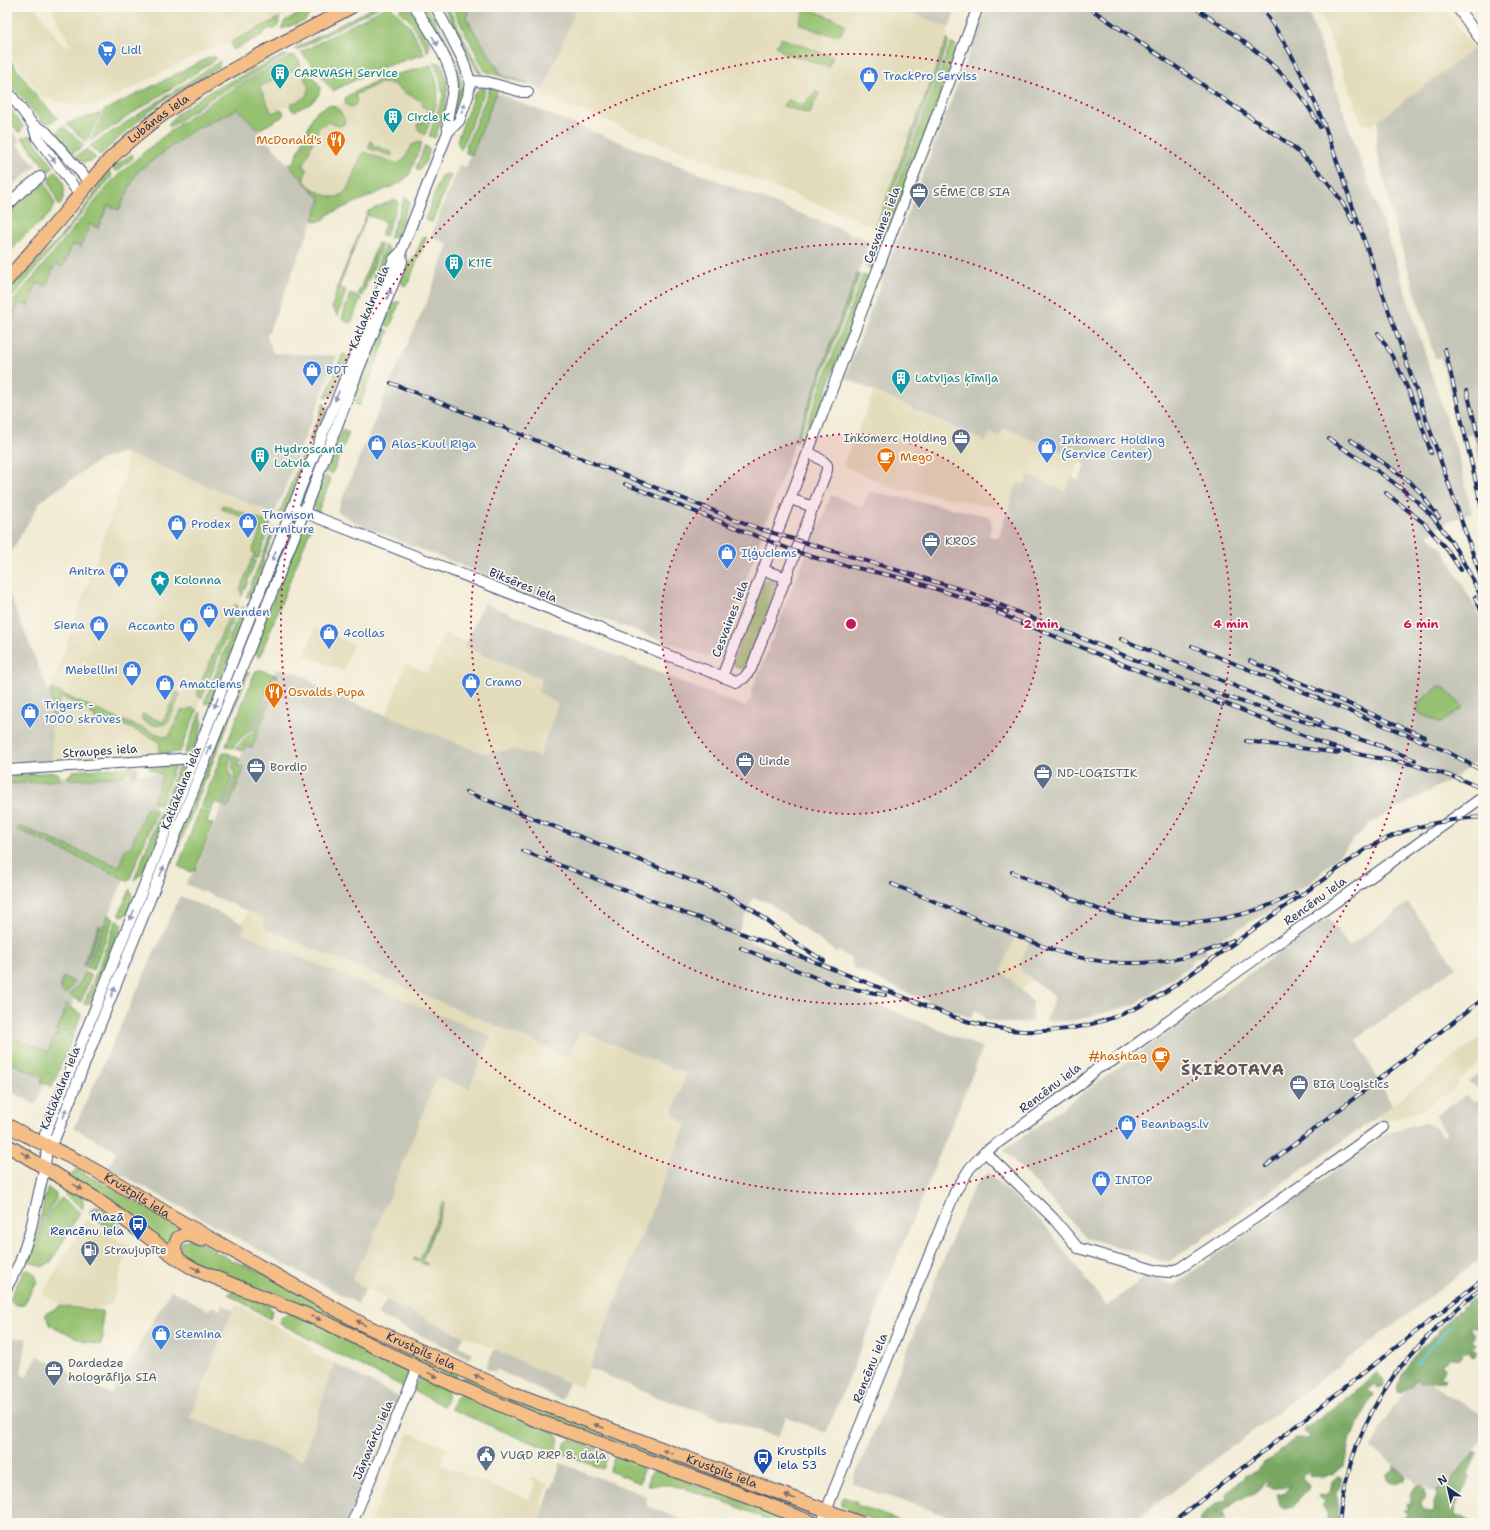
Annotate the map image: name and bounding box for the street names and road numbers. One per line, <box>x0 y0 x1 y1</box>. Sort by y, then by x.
street label: Lubānas iela <box>124 90 193 147</box>
street label: Cesvaines iela <box>860 184 904 266</box>
street label: Katlakalna iela <box>345 263 393 351</box>
street label: Biksēres iela <box>487 564 560 606</box>
street label: Cesvaines iela <box>708 578 752 660</box>
street label: Straupes iela <box>62 740 139 762</box>
street label: Katlakalna iela <box>157 744 205 832</box>
street label: Rencēnu iela <box>1281 873 1350 929</box>
street label: Katlakalna iela <box>36 1044 84 1132</box>
street label: Rencēnu iela <box>1016 1059 1085 1117</box>
street label: Krustpils iela <box>101 1169 174 1222</box>
street label: Krustpils iela <box>384 1328 459 1374</box>
street label: Rencēnu iela <box>849 1330 891 1405</box>
street label: Jāņavārtu iela <box>349 1397 397 1482</box>
street label: Krustpils iela <box>684 1451 760 1492</box>

